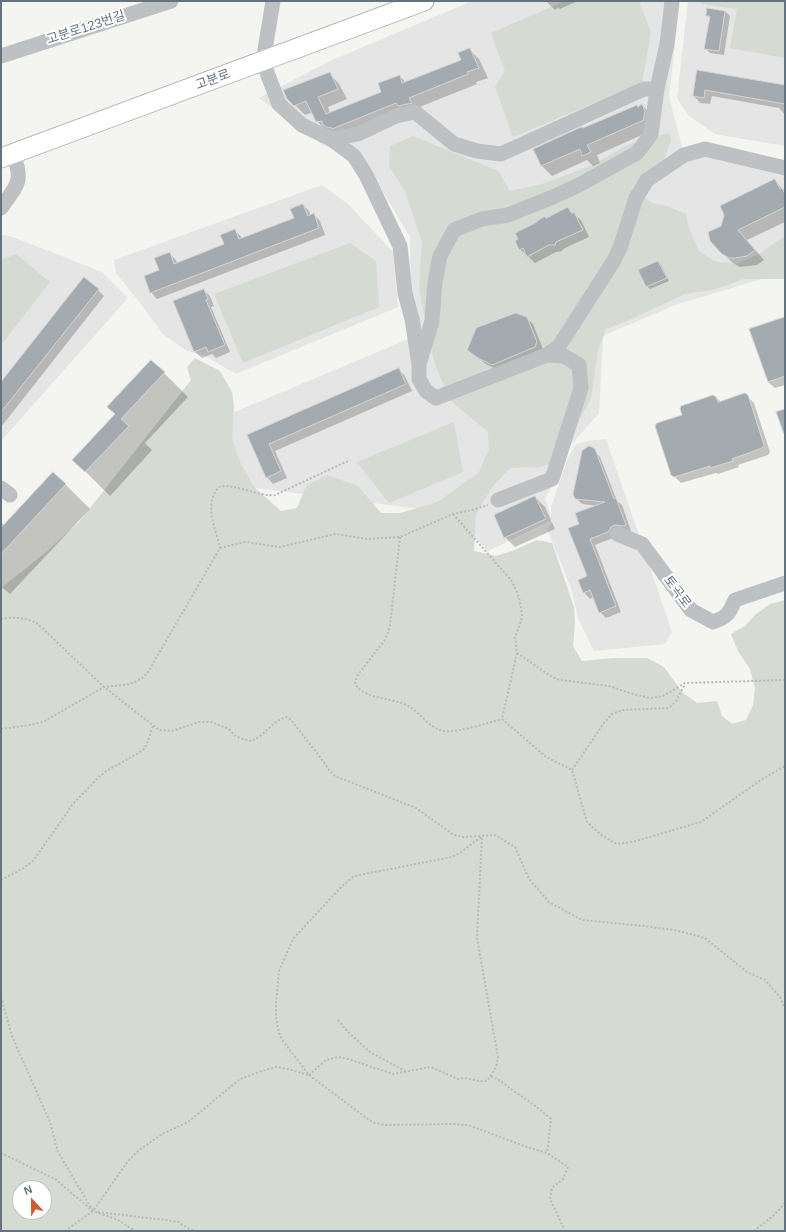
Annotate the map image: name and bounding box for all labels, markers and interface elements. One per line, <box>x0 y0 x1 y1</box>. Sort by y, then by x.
street label: 고분로123번길 <box>45 8 127 48</box>
street label: 고분로 <box>193 67 233 93</box>
street label: 토곡로 <box>660 573 694 611</box>
north arrow <box>12 1180 52 1220</box>
text: N <box>22 1183 34 1197</box>

